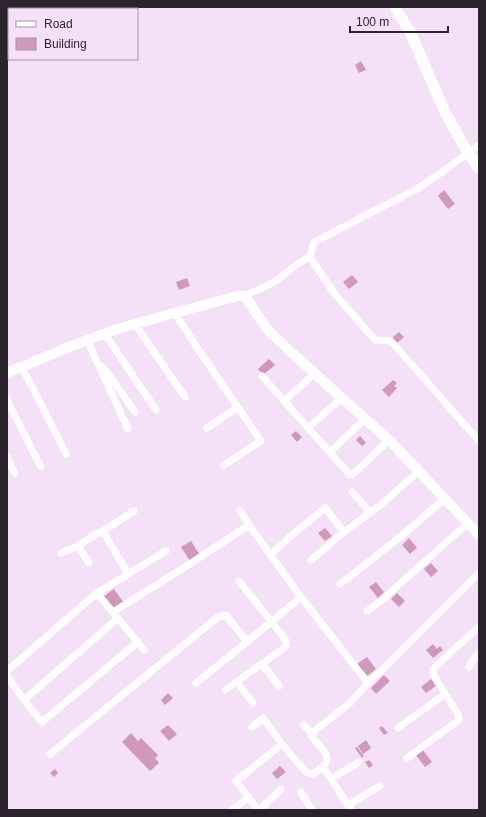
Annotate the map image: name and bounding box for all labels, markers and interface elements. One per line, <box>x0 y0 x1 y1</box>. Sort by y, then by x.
legend <box>8 8 138 60</box>
scale bar <box>350 8 448 34</box>
text: 100 m <box>356 15 389 29</box>
text: Road <box>44 17 73 31</box>
text: Building <box>44 37 87 51</box>

